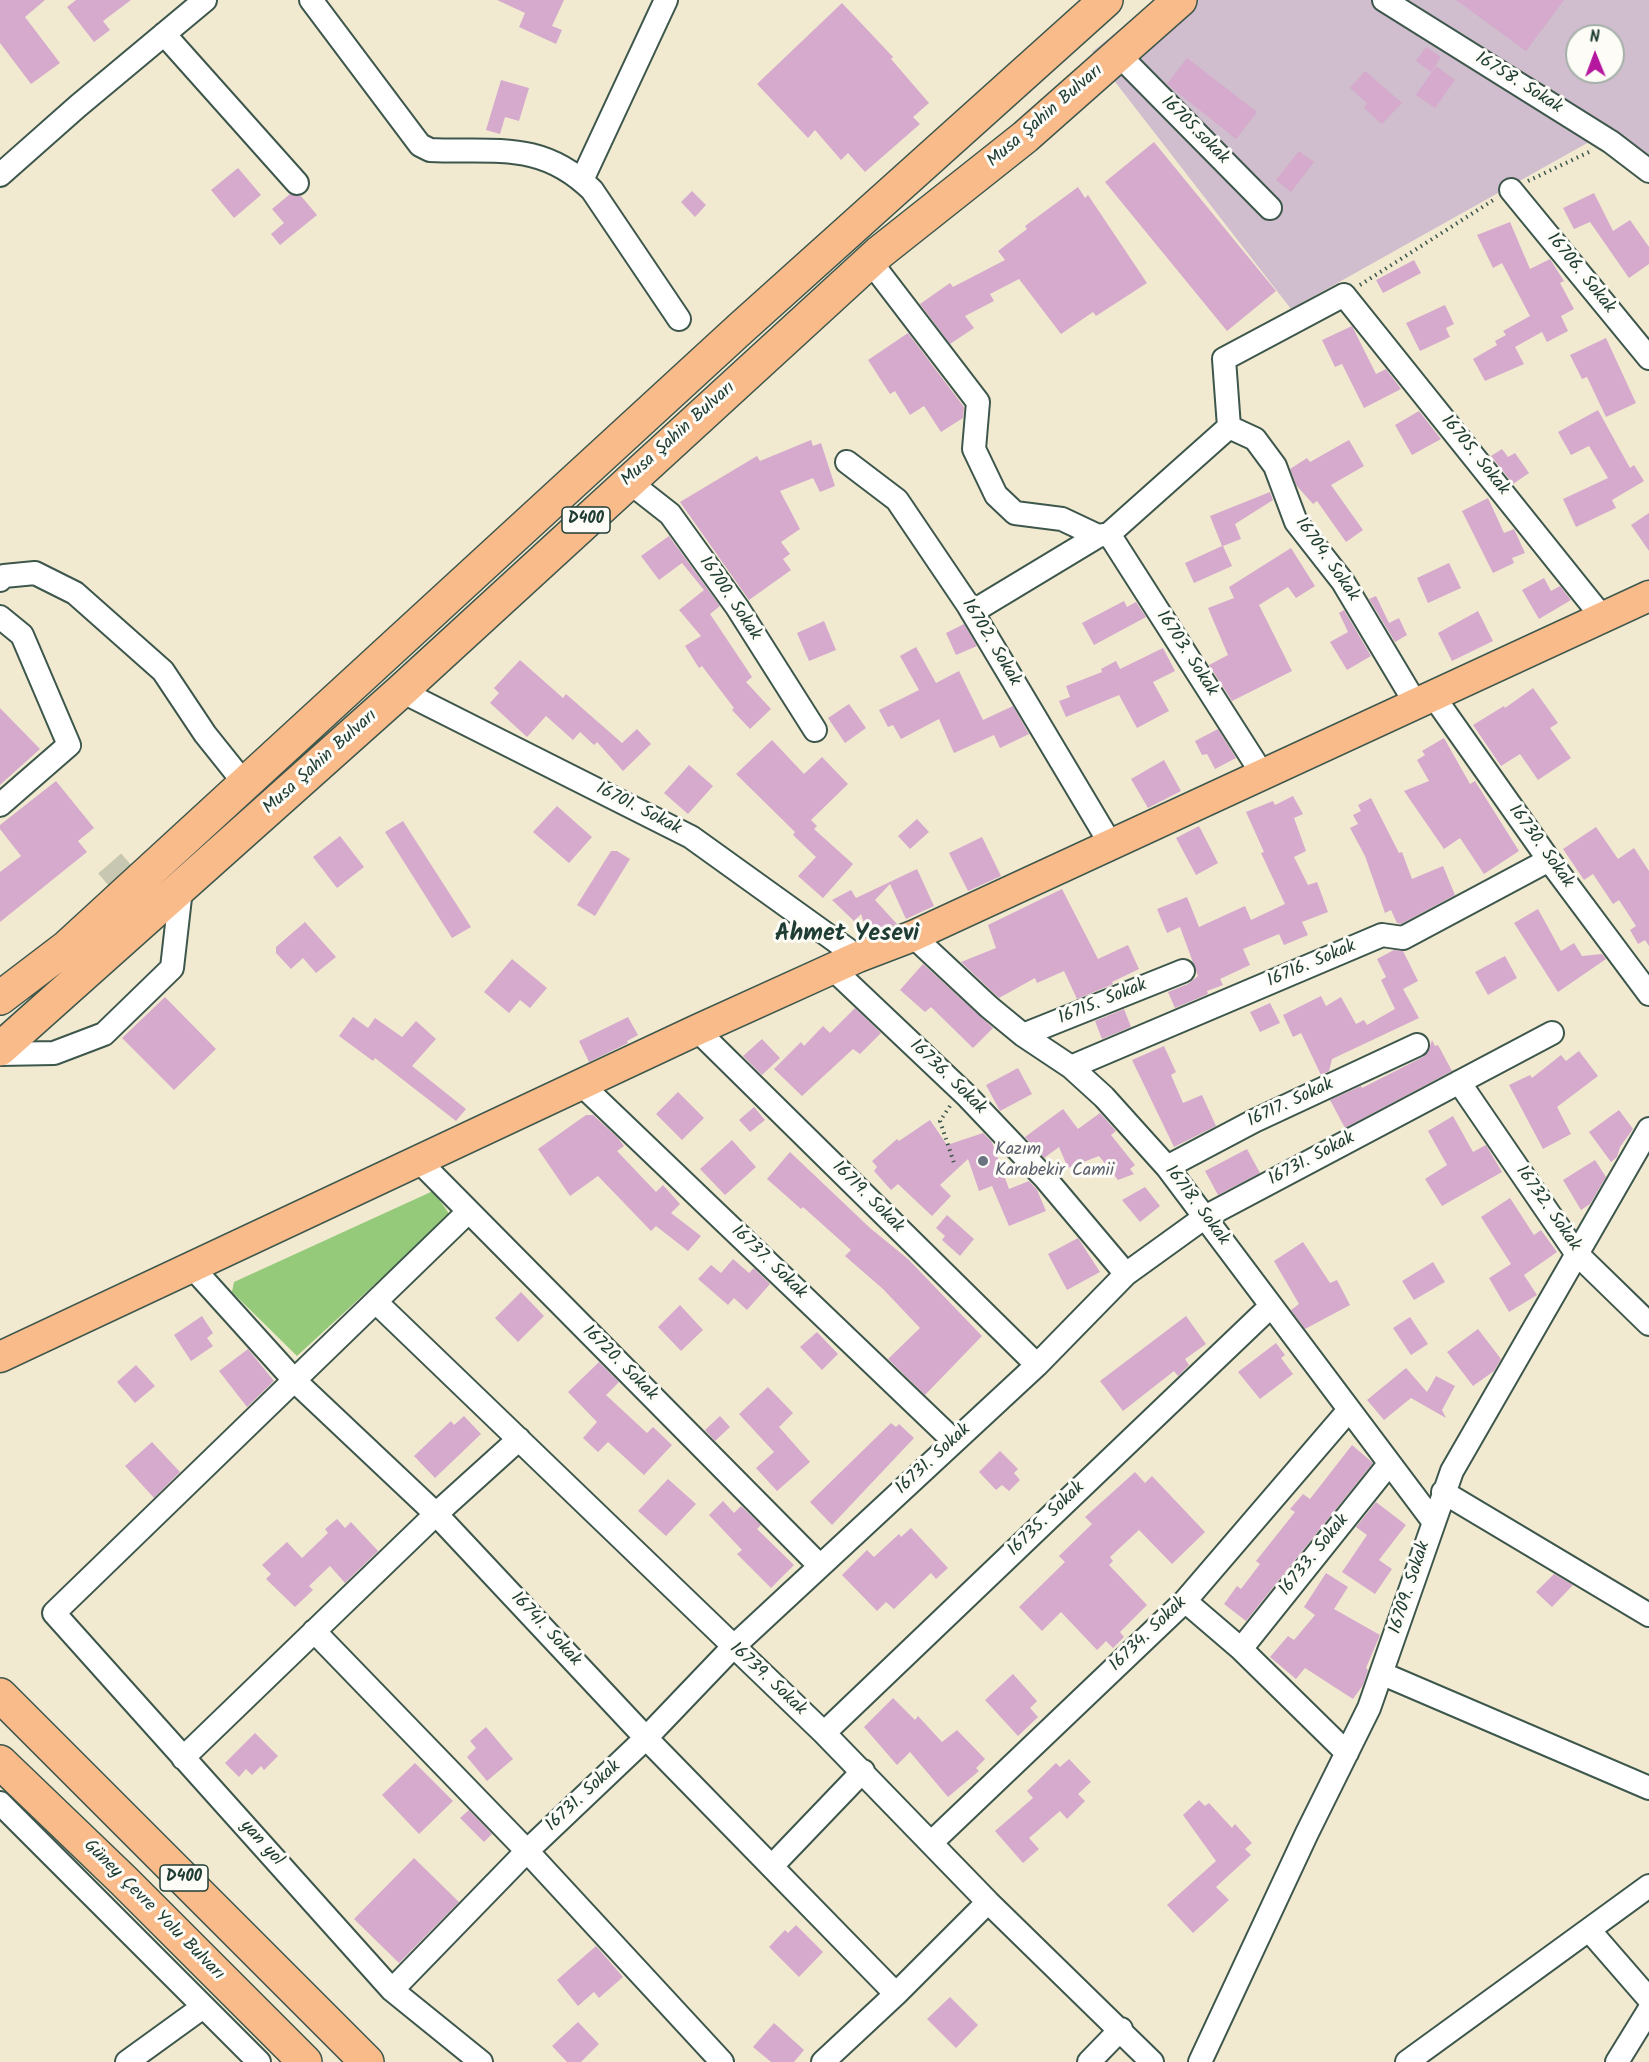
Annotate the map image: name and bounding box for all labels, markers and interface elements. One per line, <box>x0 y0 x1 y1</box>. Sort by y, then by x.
north arrow <box>1565 24 1625 84</box>
text: N <box>1589 25 1600 50</box>
street label: 16758. Sokak <box>1470 49 1566 119</box>
street label: Musa Şahin Bulvarı <box>984 61 1108 173</box>
street label: 16705.sokak <box>1155 92 1233 170</box>
street label: 16706. Sokak <box>1541 229 1619 319</box>
street label: Musa Şahin Bulvarı <box>617 378 741 492</box>
street label: 16705. Sokak <box>1435 411 1513 501</box>
road number: D400 <box>562 507 610 533</box>
street label: 16704. Sokak <box>1289 514 1363 606</box>
street label: 16700. Sokak <box>693 553 765 645</box>
street label: 16702. Sokak <box>956 595 1024 691</box>
street label: 16703. Sokak <box>1150 607 1222 701</box>
street label: Musa Şahin Bulvarı <box>259 706 383 820</box>
street label: 16701. Sokak <box>592 779 684 841</box>
street label: 16730. Sokak <box>1503 801 1577 893</box>
district label: Ahmet Yesevi <box>775 922 919 950</box>
street label: 16716. Sokak <box>1264 937 1360 993</box>
street label: 16715. Sokak <box>1055 975 1151 1031</box>
street label: 16736. Sokak <box>904 1036 990 1120</box>
street label: 16717. Sokak <box>1245 1075 1337 1133</box>
street label: 16731. Sokak <box>1265 1128 1359 1192</box>
place label: Kazım Karabekir Camii <box>995 1140 1114 1182</box>
marker: Kazım Karabekir Camii <box>976 1154 990 1168</box>
street label: 16719. Sokak <box>827 1158 907 1238</box>
street label: 16718. Sokak <box>1159 1162 1233 1250</box>
street label: 16732. Sokak <box>1510 1162 1584 1256</box>
street label: 16737. Sokak <box>726 1222 810 1304</box>
street label: 16720. Sokak <box>577 1322 661 1406</box>
street label: 16731. Sokak <box>892 1420 976 1500</box>
street label: 16735. Sokak <box>1004 1478 1090 1562</box>
street label: 16733. Sokak <box>1275 1511 1355 1601</box>
street label: 16709. Sokak <box>1386 1539 1436 1637</box>
street label: 16741. Sokak <box>505 1588 585 1672</box>
street label: 16734. Sokak <box>1106 1593 1192 1677</box>
street label: 16739. Sokak <box>724 1639 810 1721</box>
street label: 16731. Sokak <box>542 1757 626 1837</box>
street label: yan yol <box>235 1816 287 1872</box>
street label: Güney Çevre Yolu Bulvarı <box>78 1836 228 1986</box>
road number: D400 <box>160 1865 208 1891</box>

